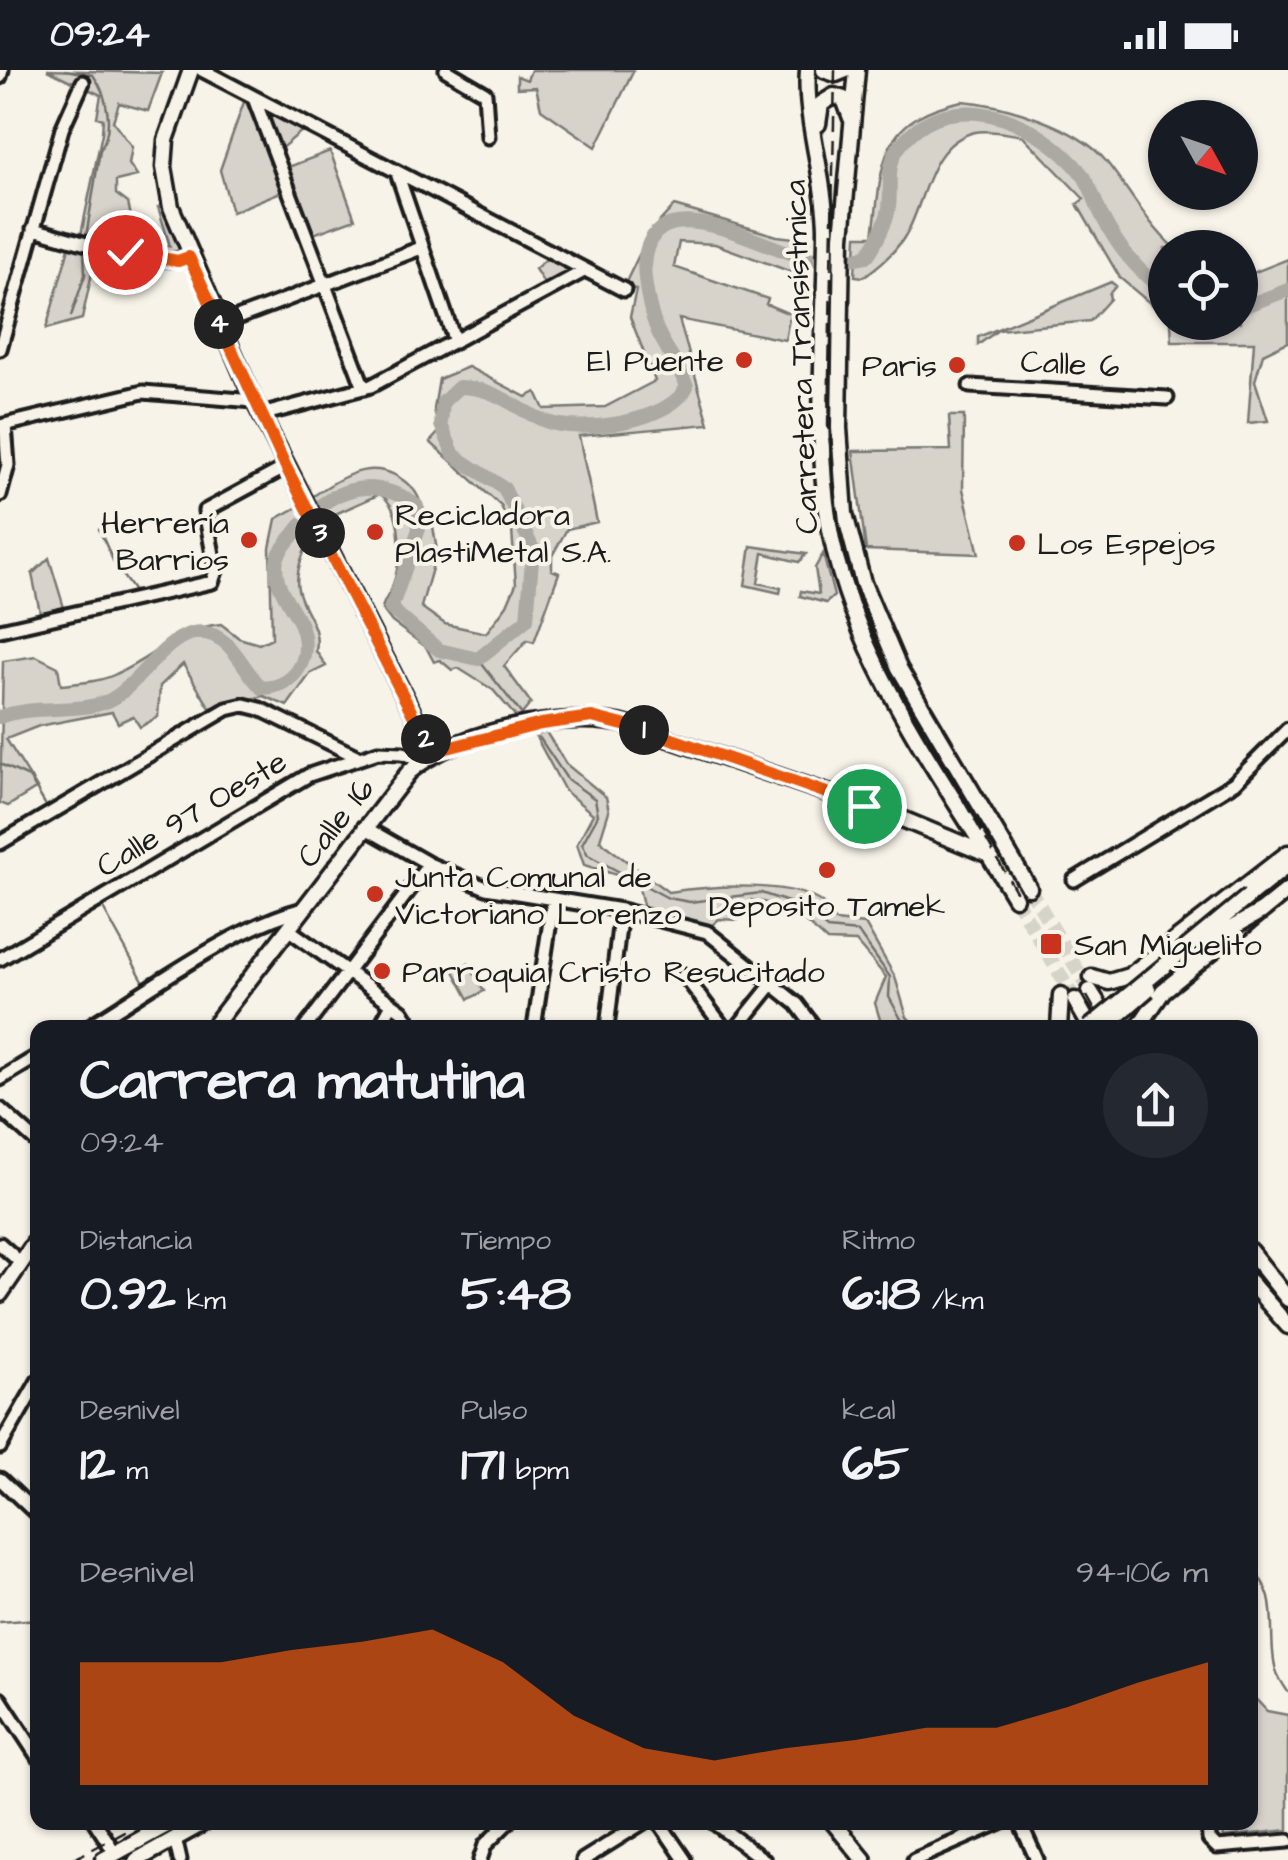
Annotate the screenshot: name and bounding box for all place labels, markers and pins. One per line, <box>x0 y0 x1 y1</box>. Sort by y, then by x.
pin <box>83 210 168 295</box>
pin: 4 <box>194 299 244 349</box>
place label: El Puente <box>587 339 724 384</box>
place label: Paris <box>862 344 937 389</box>
marker: El Puente <box>733 349 755 371</box>
marker: Paris <box>946 354 968 376</box>
place label: Recicladora PlastiMetal S.A. <box>395 493 611 575</box>
place label: Herrería Barrios <box>101 501 229 583</box>
pin: 3 <box>295 508 345 558</box>
marker: Recicladora PlastiMetal S.A. <box>364 521 386 543</box>
place label: Los Espejos <box>1037 522 1216 567</box>
marker: Herrería Barrios <box>238 529 260 551</box>
marker: Los Espejos <box>1006 532 1028 554</box>
pin: 1 <box>619 705 669 755</box>
pin: 2 <box>401 714 451 764</box>
pin <box>822 764 907 849</box>
place label: Junta Comunal de Victoriano Lorenzo <box>395 855 682 937</box>
marker: Deposito Tamek <box>816 859 838 881</box>
marker: Junta Comunal de Victoriano Lorenzo <box>364 883 386 905</box>
place label: Deposito Tamek <box>709 884 946 929</box>
place label: San Miguelito <box>1074 923 1262 968</box>
marker: San Miguelito <box>1038 931 1064 957</box>
place label: Parroquia Cristo Resucitado <box>402 950 825 995</box>
marker: Parroquia Cristo Resucitado <box>371 960 393 982</box>

